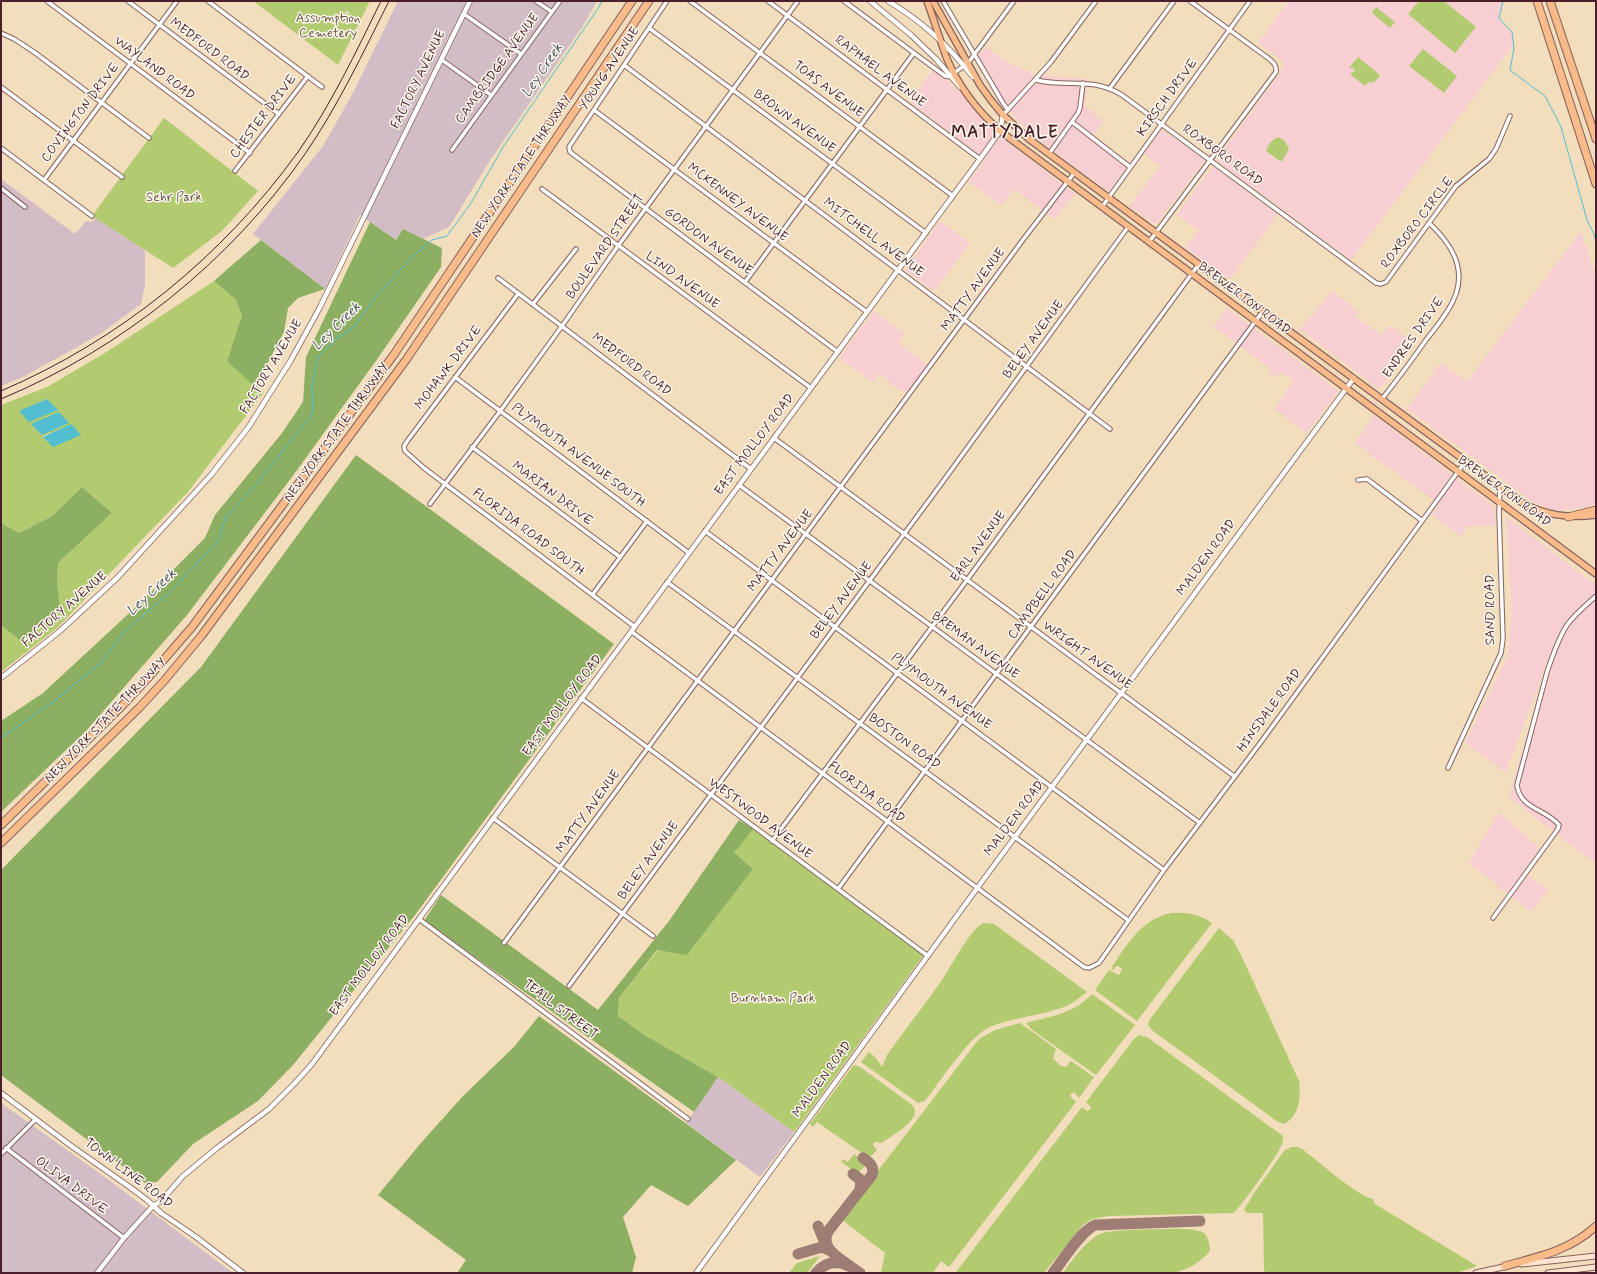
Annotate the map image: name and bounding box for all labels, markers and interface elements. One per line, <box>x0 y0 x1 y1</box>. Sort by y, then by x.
park label: Assumption Cemetery <box>296 11 360 42</box>
street label: CAMBRIDGE AVENUE <box>453 11 543 127</box>
street label: MEDFORD ROAD <box>166 15 252 85</box>
street label: YOUNG AVENUE <box>576 24 644 114</box>
street label: FACTORY AVENUE <box>388 28 450 132</box>
street label: RAPHAEL AVENUE <box>831 33 929 111</box>
street label: WAYLAND ROAD <box>111 34 197 104</box>
water label: Ley Creek <box>519 41 567 101</box>
street label: KIRSCH DRIVE <box>1135 56 1201 140</box>
street label: TOAS AVENUE <box>790 58 866 122</box>
street label: COVINGTON DRIVE <box>39 60 123 166</box>
street label: CHESTER DRIVE <box>227 72 301 162</box>
street label: BROWN AVENUE <box>750 87 838 157</box>
street label: NEW YORK STATE THRUWAY <box>468 93 576 241</box>
street label: ROXBORO ROAD <box>1179 122 1265 190</box>
district label: MATTYDALE <box>949 123 1061 143</box>
street label: MCKENNEY AVENUE <box>684 160 790 246</box>
street label: ROXBORO CIRCLE <box>1378 174 1458 272</box>
park label: Sehr Park <box>146 190 202 206</box>
street label: BOULEVARD STREET <box>564 191 648 303</box>
street label: MITCHELL AVENUE <box>820 195 926 281</box>
street label: GORDON AVENUE <box>661 205 755 279</box>
street label: MATTY AVENUE <box>939 245 1009 335</box>
street label: LIND AVENUE <box>642 249 722 313</box>
street label: BREWERTON ROAD <box>1195 259 1293 339</box>
street label: ENDRES DRIVE <box>1380 294 1448 382</box>
street label: BELEY AVENUE <box>1000 298 1068 382</box>
water label: Ley Creek <box>309 299 365 355</box>
street label: FACTORY AVENUE <box>238 317 306 417</box>
street label: MOHAWK DRIVE <box>412 323 486 413</box>
street label: MEDFORD ROAD <box>588 330 674 400</box>
street label: NEW YORK STATE THRUWAY <box>281 360 393 506</box>
street label: EAST MOLLOY ROAD <box>712 391 798 499</box>
street label: PLYMOUTH AVENUE SOUTH <box>508 400 648 512</box>
street label: BREWERTON ROAD <box>1454 453 1554 531</box>
street label: MARIAN DRIVE <box>508 458 596 530</box>
street label: FLORIDA ROAD SOUTH <box>469 486 587 580</box>
street label: MATTY AVENUE <box>745 507 817 595</box>
street label: EARL AVENUE <box>948 508 1010 586</box>
street label: MALDEN ROAD <box>1174 517 1240 599</box>
street label: CAMPBELL ROAD <box>1005 547 1081 643</box>
street label: BELEY AVENUE <box>808 559 876 643</box>
water label: Ley Creek <box>124 566 180 620</box>
street label: FACTORY AVENUE <box>19 569 111 651</box>
street label: SAND ROAD <box>1483 575 1499 645</box>
street label: BREMAN AVENUE <box>928 609 1022 683</box>
street label: WRIGHT AVENUE <box>1039 618 1135 694</box>
street label: PLYMOUTH AVENUE <box>888 650 994 734</box>
street label: EAST MOLLOY ROAD <box>520 652 606 760</box>
street label: NEW YORK STATE THRUWAY <box>42 655 170 787</box>
street label: HINSDALE ROAD <box>1235 666 1305 756</box>
street label: BOSTON ROAD <box>865 711 943 773</box>
street label: FLORIDA ROAD <box>824 759 908 827</box>
street label: MATTY AVENUE <box>554 767 624 857</box>
street label: WESTWOOD AVENUE <box>705 775 815 863</box>
street label: MALDEN ROAD <box>982 778 1048 860</box>
street label: BELEY AVENUE <box>615 819 683 903</box>
street label: EAST MOLLOY ROAD <box>327 912 413 1020</box>
street label: TEALL STREET <box>520 977 600 1043</box>
park label: Burnham Park <box>731 991 815 1007</box>
street label: MALDEN ROAD <box>790 1039 856 1121</box>
street label: TOWN LINE ROAD <box>81 1136 175 1212</box>
street label: OLIVA DRIVE <box>32 1154 110 1218</box>

